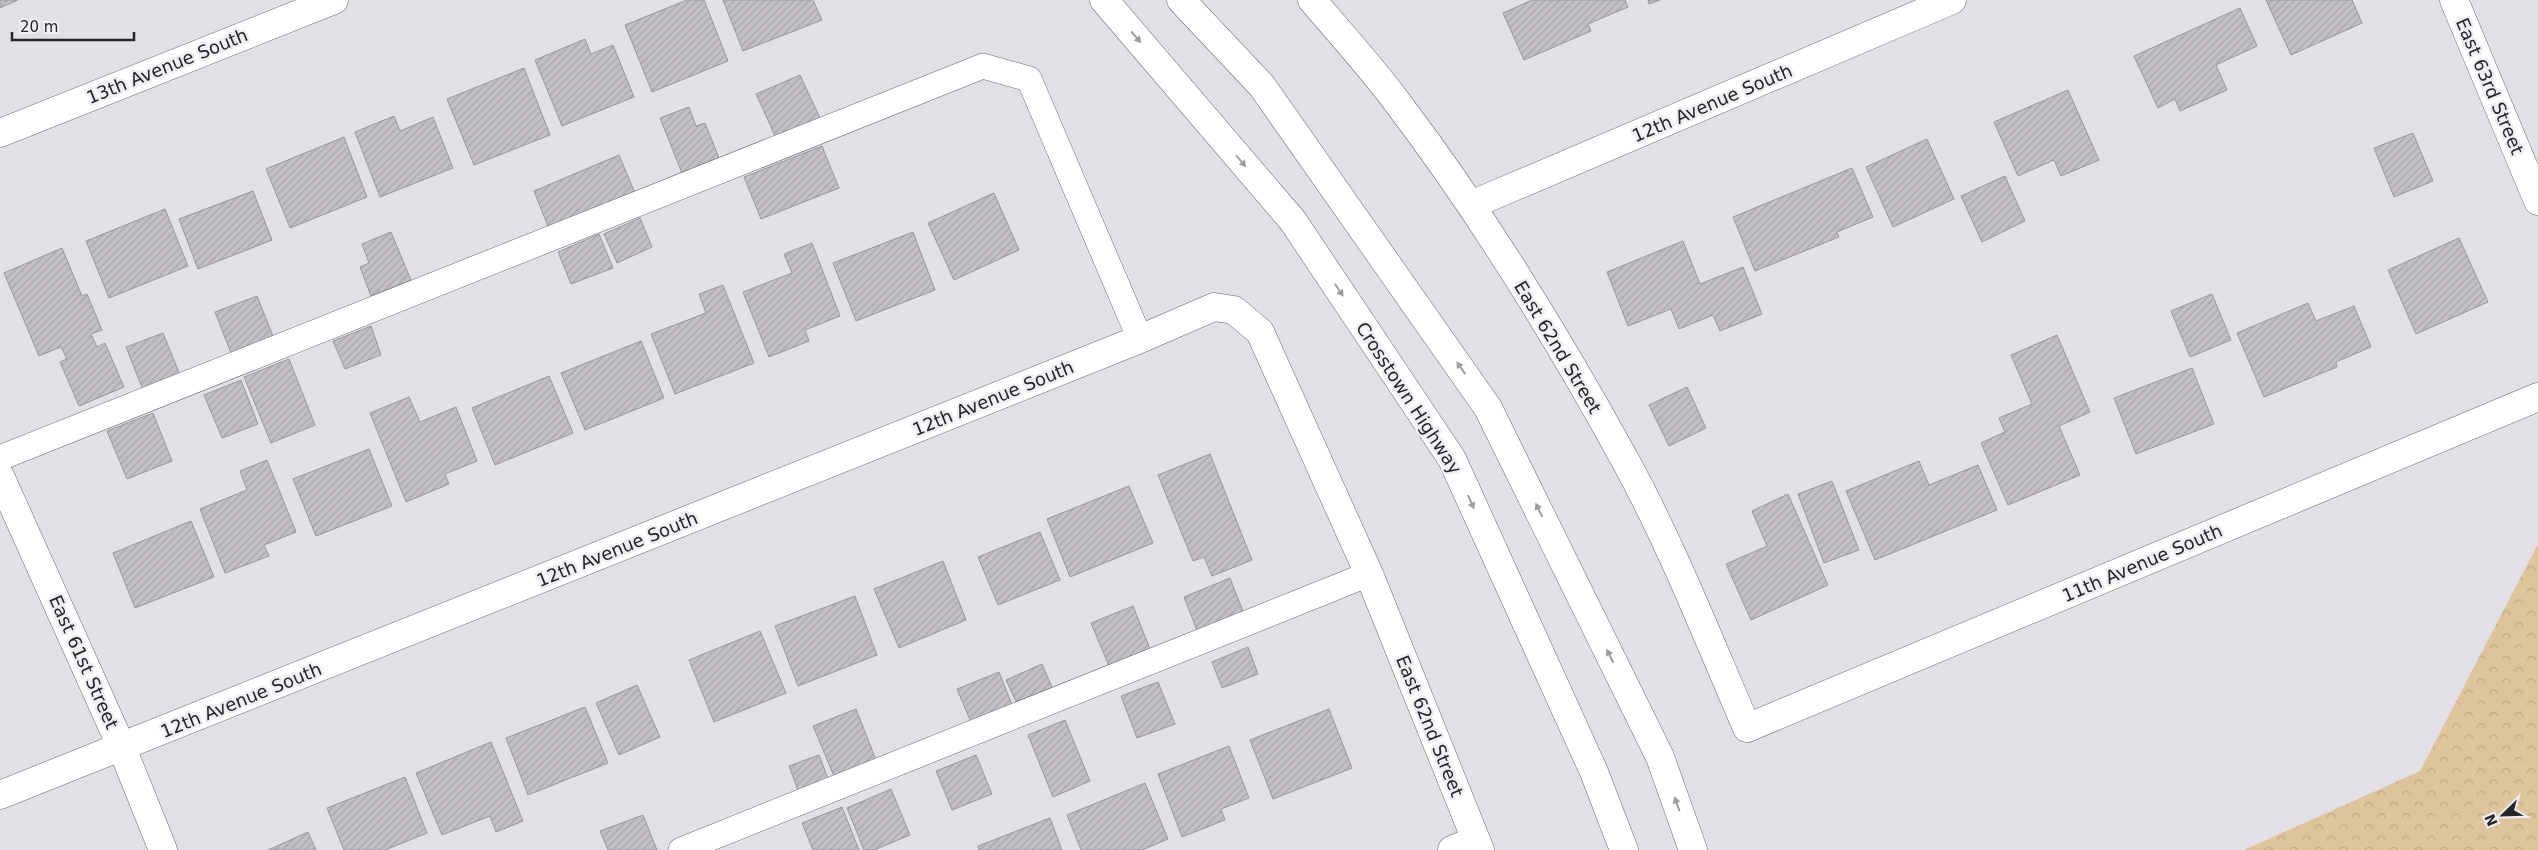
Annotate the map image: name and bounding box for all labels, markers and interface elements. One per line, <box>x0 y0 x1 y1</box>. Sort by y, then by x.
scale bar <box>12 10 135 42</box>
street label: East 63rd Street <box>2452 15 2528 157</box>
text: 20 m <box>20 18 58 36</box>
street label: 13th Avenue South <box>83 24 251 108</box>
one-way arrow <box>1130 30 1141 43</box>
street label: 12th Avenue South <box>1629 60 1795 146</box>
one-way arrow <box>1236 154 1247 167</box>
street label: East 62nd Street <box>1510 277 1606 417</box>
one-way arrow <box>1334 283 1344 297</box>
street label: Crosstown Highway <box>1352 318 1466 478</box>
street label: 12th Avenue South <box>909 356 1077 440</box>
one-way arrow <box>1456 361 1466 375</box>
one-way arrow <box>1468 495 1476 509</box>
one-way arrow <box>1535 503 1543 517</box>
street label: 12th Avenue South <box>533 507 701 591</box>
street label: 11th Avenue South <box>2059 520 2225 606</box>
street label: East 61st Street <box>45 592 123 732</box>
one-way arrow <box>1606 649 1614 663</box>
street label: East 62nd Street <box>1392 652 1468 800</box>
street label: 12th Avenue South <box>157 658 325 742</box>
north arrow <box>2478 790 2528 840</box>
one-way arrow <box>1673 796 1681 811</box>
text: N <box>2481 812 2501 829</box>

